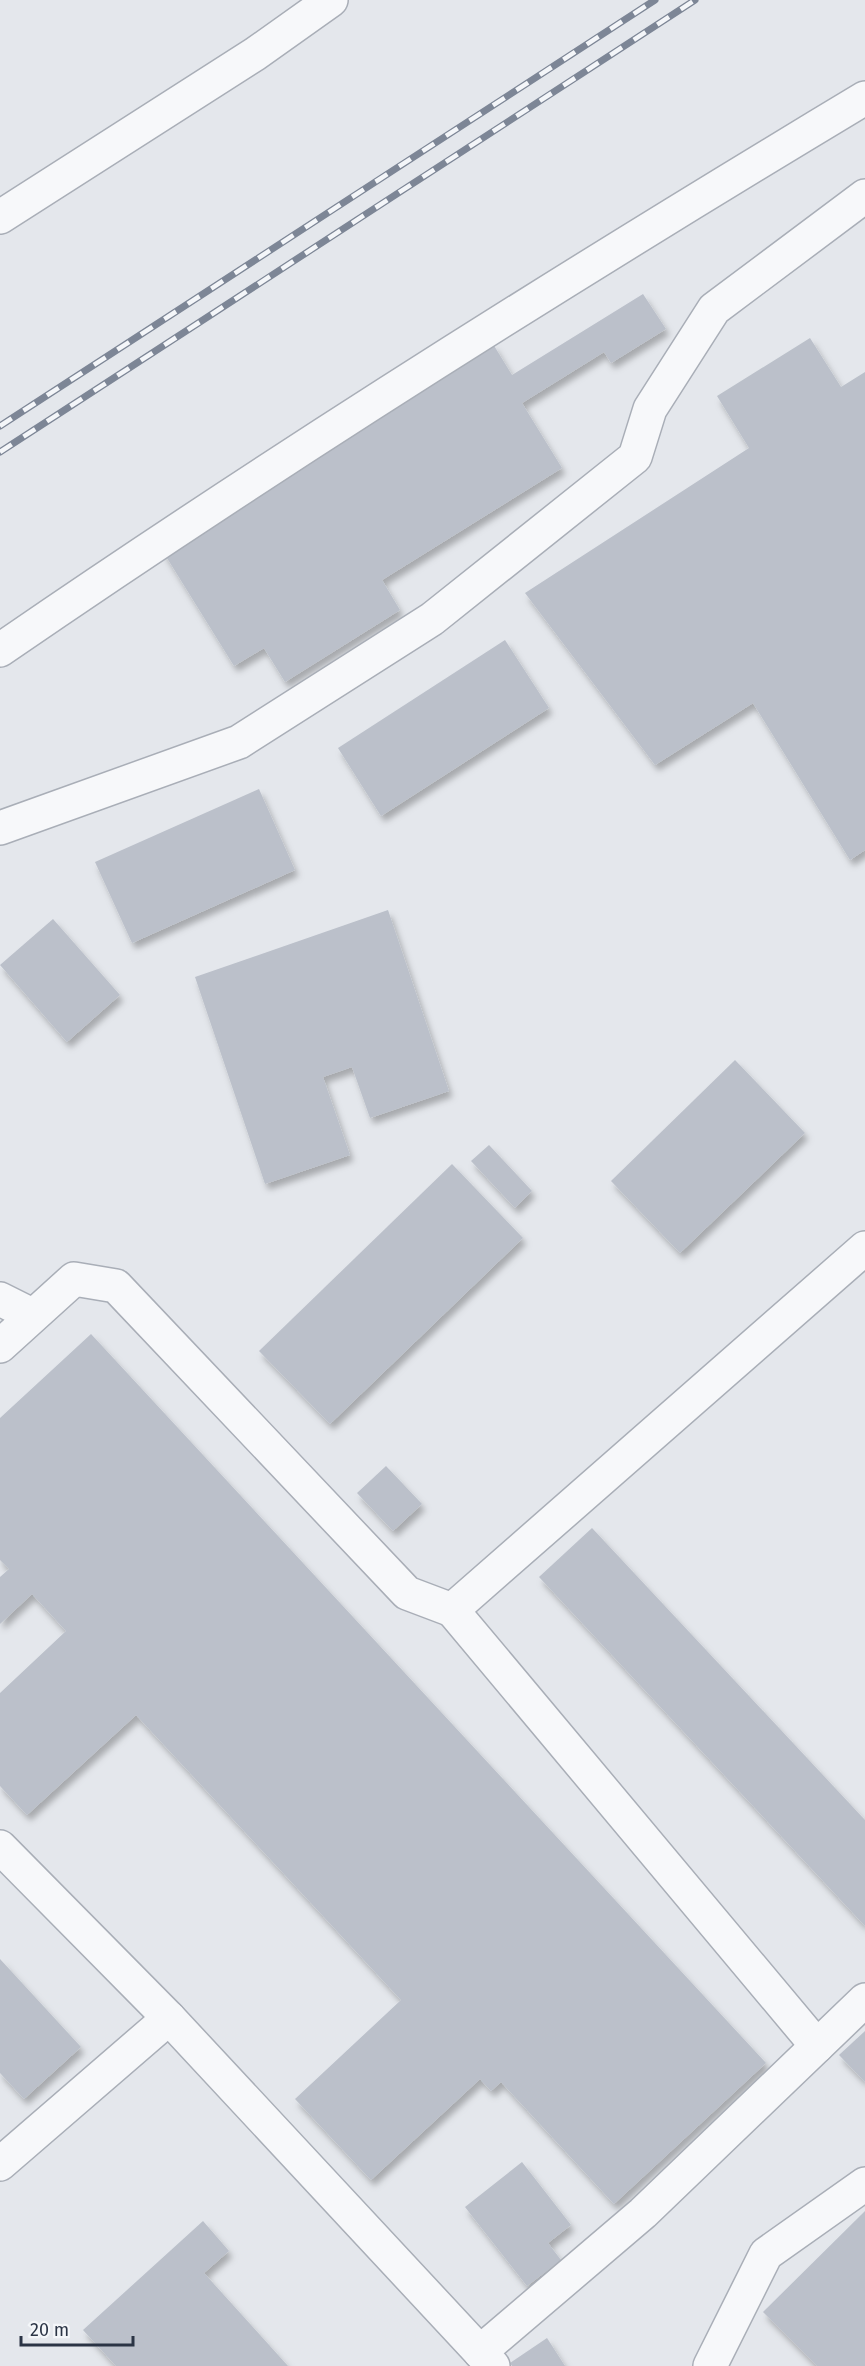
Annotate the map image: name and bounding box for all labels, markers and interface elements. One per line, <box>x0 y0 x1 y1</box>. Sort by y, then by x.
scale bar <box>21 2309 134 2347</box>
text: 20 m <box>30 2319 69 2341</box>

